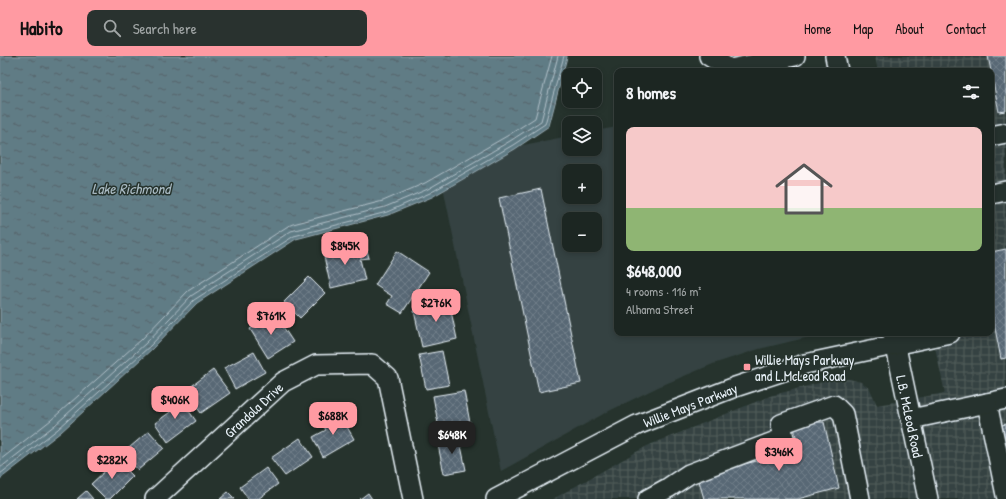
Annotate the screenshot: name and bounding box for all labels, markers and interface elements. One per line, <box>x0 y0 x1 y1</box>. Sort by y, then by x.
search box <box>87 10 367 46</box>
text: Habito <box>20 15 63 41</box>
icon: search <box>101 17 123 39</box>
text: Search here <box>133 18 197 39</box>
text: Home <box>804 19 831 38</box>
text: Map <box>853 19 873 38</box>
text: About <box>895 19 924 38</box>
text: Contact <box>946 19 986 38</box>
map controls <box>562 68 602 252</box>
button: locate <box>562 68 602 108</box>
text: 8 homes <box>626 81 676 104</box>
icon: filters <box>960 81 982 103</box>
button: layers <box>562 116 602 156</box>
icon: home <box>768 153 840 225</box>
button: + <box>562 164 602 204</box>
water label: Lake Richmond <box>92 178 172 199</box>
button: − <box>562 212 602 252</box>
pin: $845K <box>317 232 373 266</box>
text: $845K <box>330 236 360 254</box>
text: $648,000 <box>626 259 681 282</box>
text: 4 rooms · 116 m² <box>626 282 701 300</box>
pin: $276K <box>408 289 464 323</box>
text: $276K <box>420 293 452 311</box>
text: Alhama Street <box>626 300 694 318</box>
pin: $761K <box>243 302 299 336</box>
text: $761K <box>256 306 286 324</box>
place label: Willie Mays Parkway and L.McLeod Road <box>755 350 854 385</box>
marker: Willie Mays Parkway and L.McLeod Road <box>742 362 752 372</box>
street label: L.B. McLeod Road <box>893 373 929 459</box>
street label: Grandola Drive <box>219 377 287 441</box>
street label: Willie Mays Parkway <box>640 378 740 431</box>
pin: $406K <box>147 386 203 420</box>
text: $406K <box>160 390 190 408</box>
pin: $688K <box>305 402 361 436</box>
text: $688K <box>318 406 348 424</box>
pin: $648K <box>424 421 480 455</box>
text: $648K <box>437 425 467 443</box>
pin: $346K <box>751 438 807 472</box>
text: $346K <box>764 442 794 460</box>
pin: $282K <box>84 446 140 480</box>
text: $282K <box>96 450 128 468</box>

